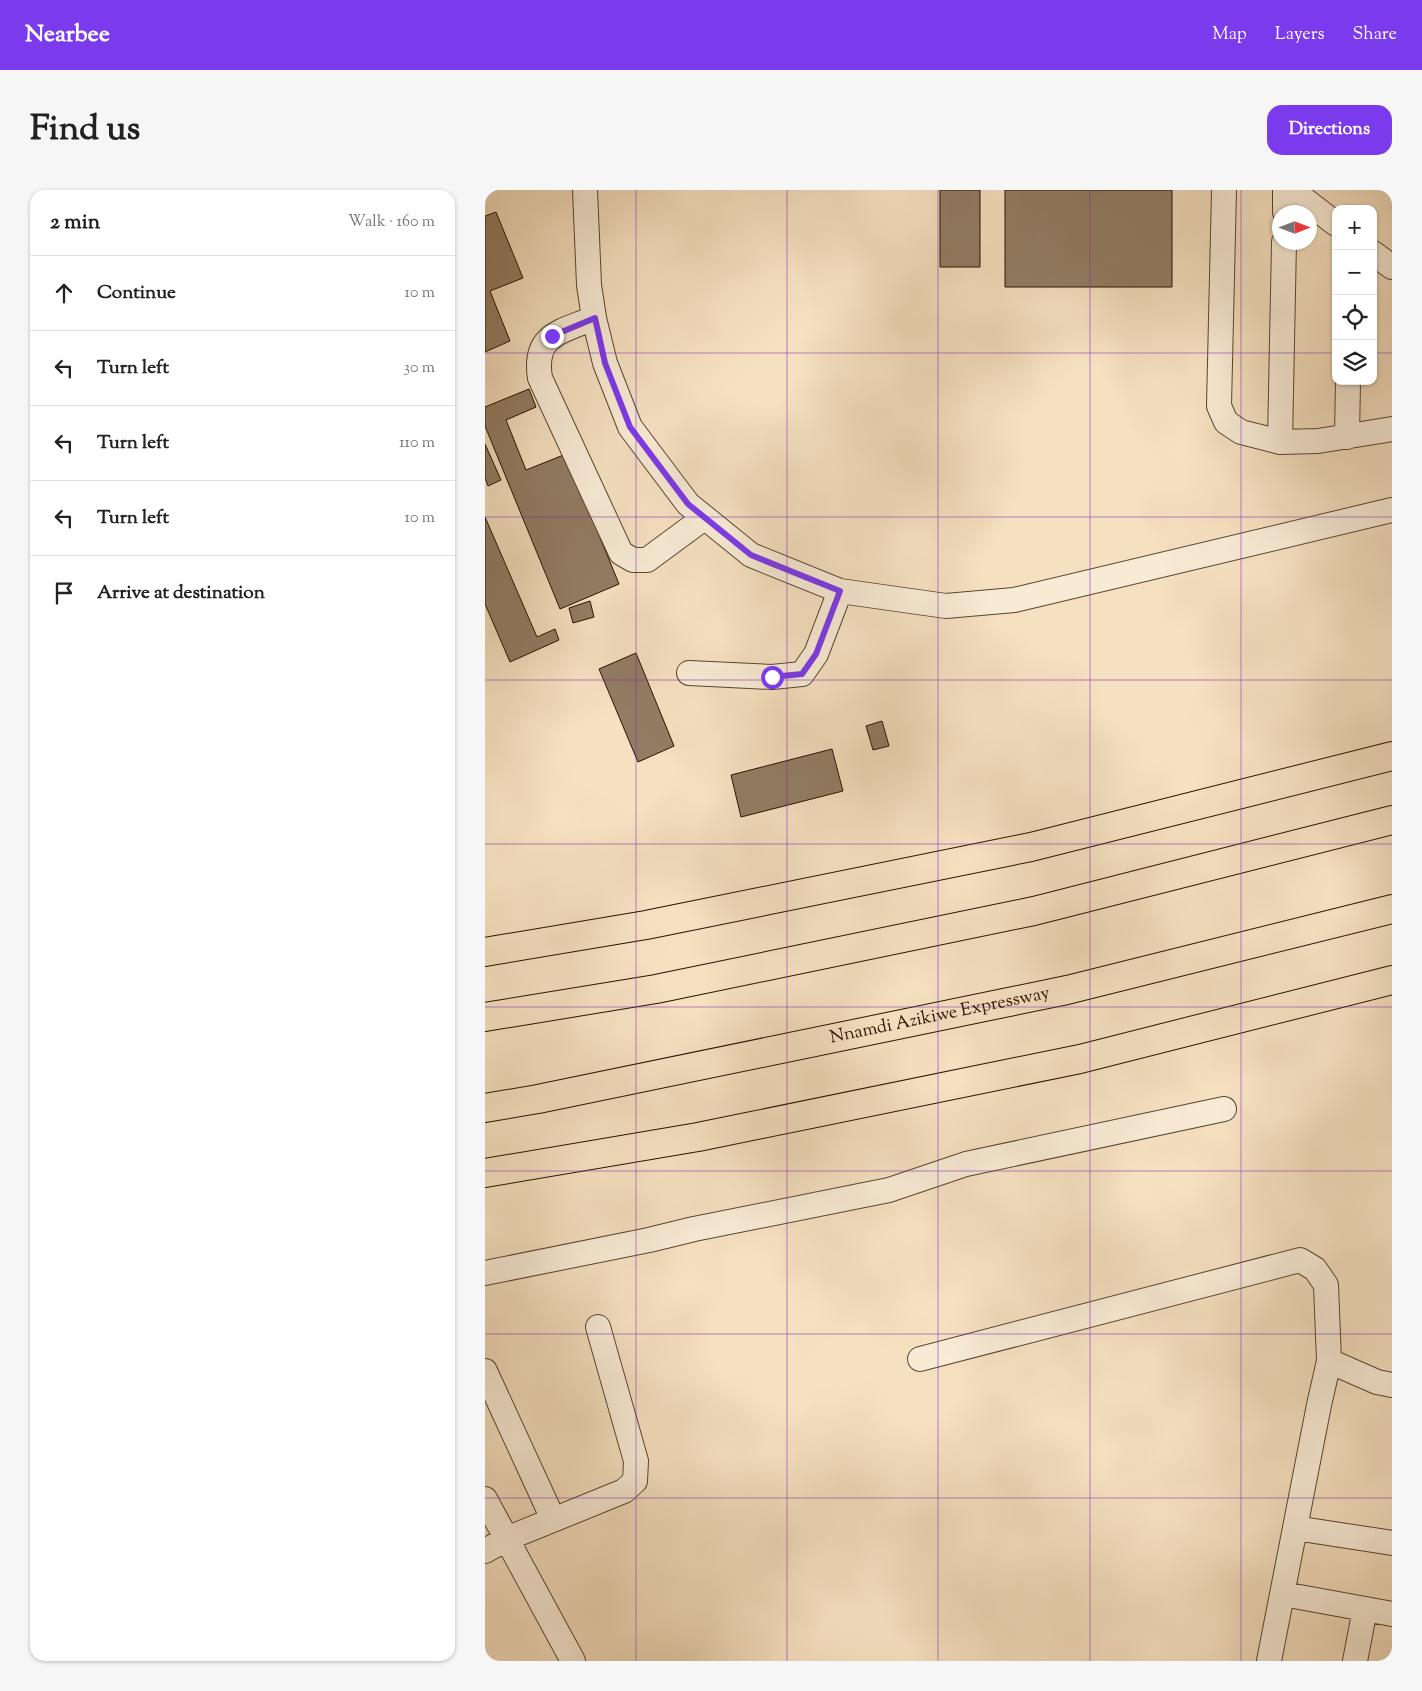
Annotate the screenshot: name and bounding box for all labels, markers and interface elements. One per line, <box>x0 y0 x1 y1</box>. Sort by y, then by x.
text: Nearbee <box>25 18 110 52</box>
text: Map <box>1212 22 1247 48</box>
text: Layers <box>1275 22 1325 48</box>
text: Share <box>1353 22 1397 48</box>
text: Find us <box>30 105 140 156</box>
button: Directions <box>1267 105 1392 155</box>
north arrow <box>1272 205 1317 250</box>
map controls <box>1332 205 1377 385</box>
button: + <box>1332 205 1377 250</box>
text: 2 min <box>50 208 100 238</box>
text: Walk · 160 m <box>348 211 435 234</box>
button: − <box>1332 250 1377 295</box>
icon: ahead <box>50 279 78 307</box>
text: Continue <box>97 280 176 307</box>
text: 10 m <box>405 282 435 305</box>
button: locate <box>1332 295 1377 340</box>
route end <box>541 325 564 348</box>
button: layers <box>1332 340 1377 385</box>
icon: left <box>50 354 78 382</box>
text: Turn left <box>97 355 169 382</box>
text: 30 m <box>404 357 435 380</box>
icon: left <box>50 429 78 457</box>
text: Turn left <box>97 430 169 457</box>
text: 110 m <box>399 432 435 455</box>
icon: left <box>50 504 78 532</box>
text: Turn left <box>97 505 169 532</box>
text: 10 m <box>405 507 435 530</box>
icon: arrive <box>50 579 78 607</box>
text: Arrive at destination <box>97 580 265 607</box>
route start <box>761 666 784 689</box>
street label: Nnamdi Azikiwe Expressway <box>827 981 1052 1052</box>

